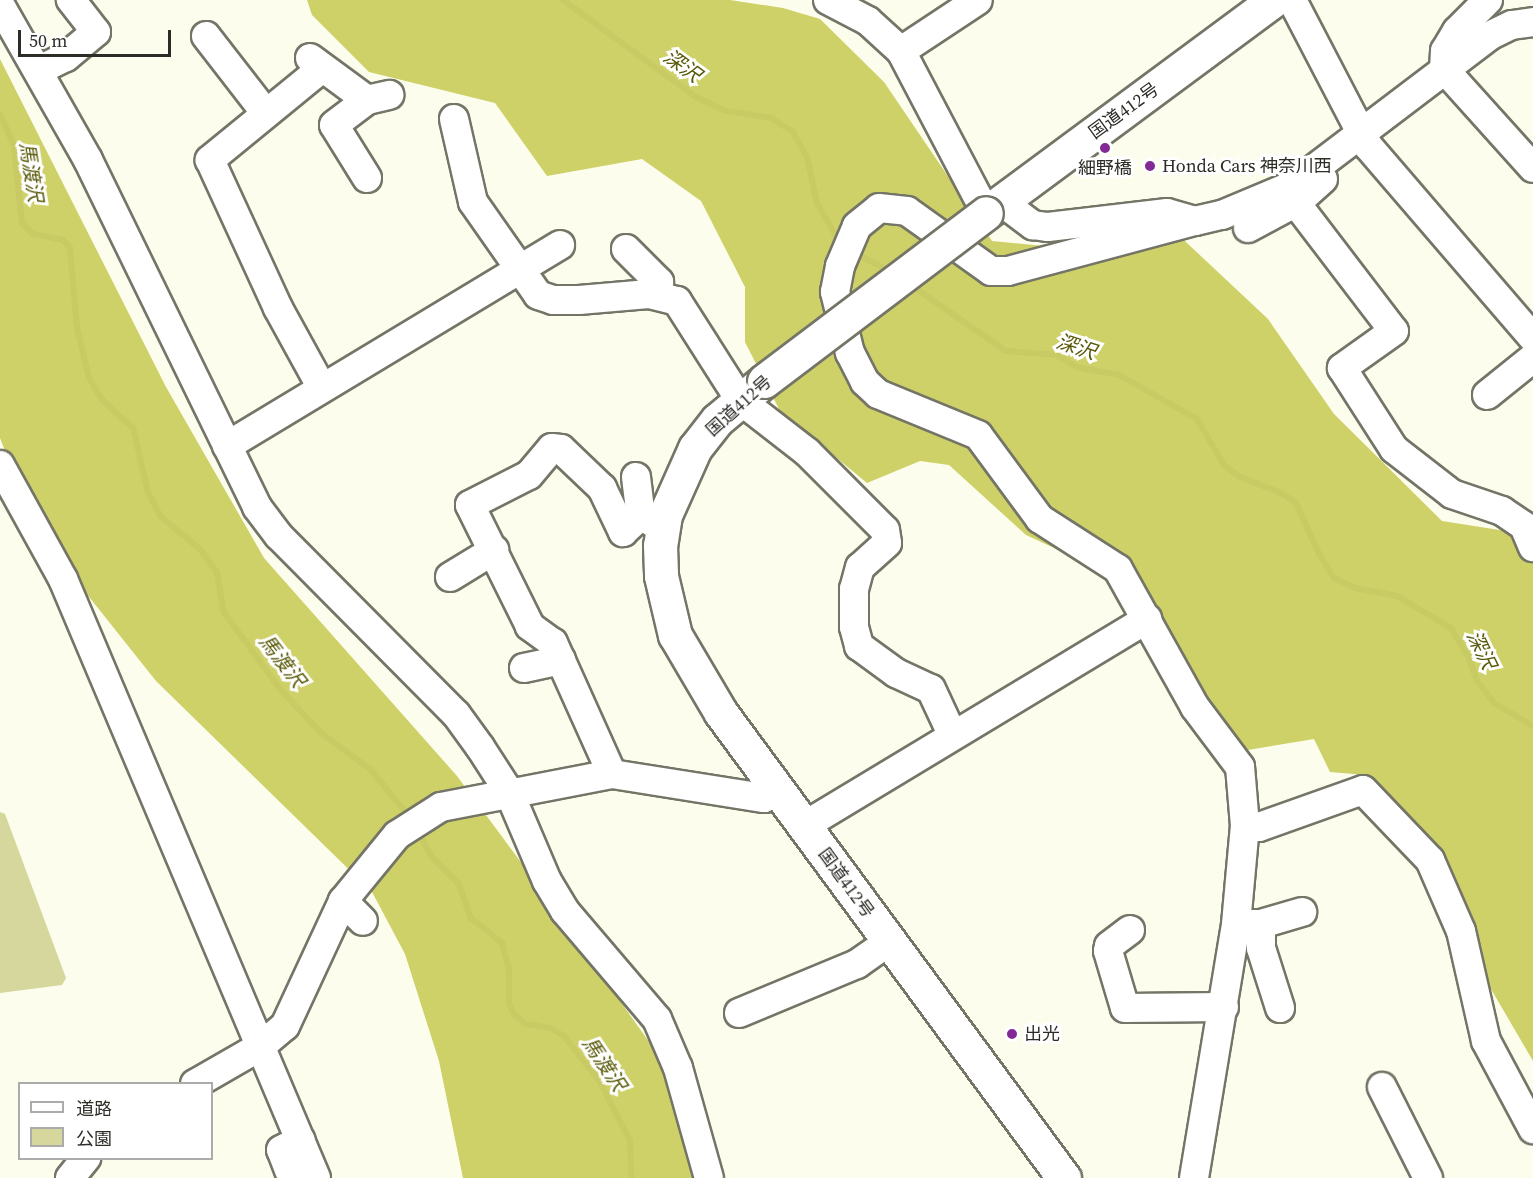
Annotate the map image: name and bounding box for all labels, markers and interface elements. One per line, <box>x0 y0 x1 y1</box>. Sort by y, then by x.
scale bar <box>21 18 174 56</box>
text: 50 m <box>29 28 67 53</box>
water label: 深沢 <box>659 45 705 87</box>
street label: 国道412号 <box>1085 78 1163 144</box>
water label: 馬渡沢 <box>14 140 48 204</box>
marker: 細野橋 <box>1098 141 1112 155</box>
place label: Honda Cars 神奈川西 <box>1162 155 1332 177</box>
place label: 細野橋 <box>1078 157 1132 179</box>
marker: Honda Cars 神奈川西 <box>1143 159 1157 173</box>
water label: 深沢 <box>1053 329 1099 365</box>
street label: 国道412号 <box>702 371 776 441</box>
water label: 深沢 <box>1461 627 1501 673</box>
water label: 馬渡沢 <box>254 630 310 692</box>
street label: 国道412号 <box>813 844 879 922</box>
place label: 出光 <box>1024 1023 1060 1045</box>
marker: 出光 <box>1005 1027 1019 1041</box>
water label: 馬渡沢 <box>577 1032 631 1096</box>
legend <box>18 1082 213 1160</box>
text: 道路 <box>76 1096 112 1121</box>
text: 公園 <box>76 1126 112 1151</box>

